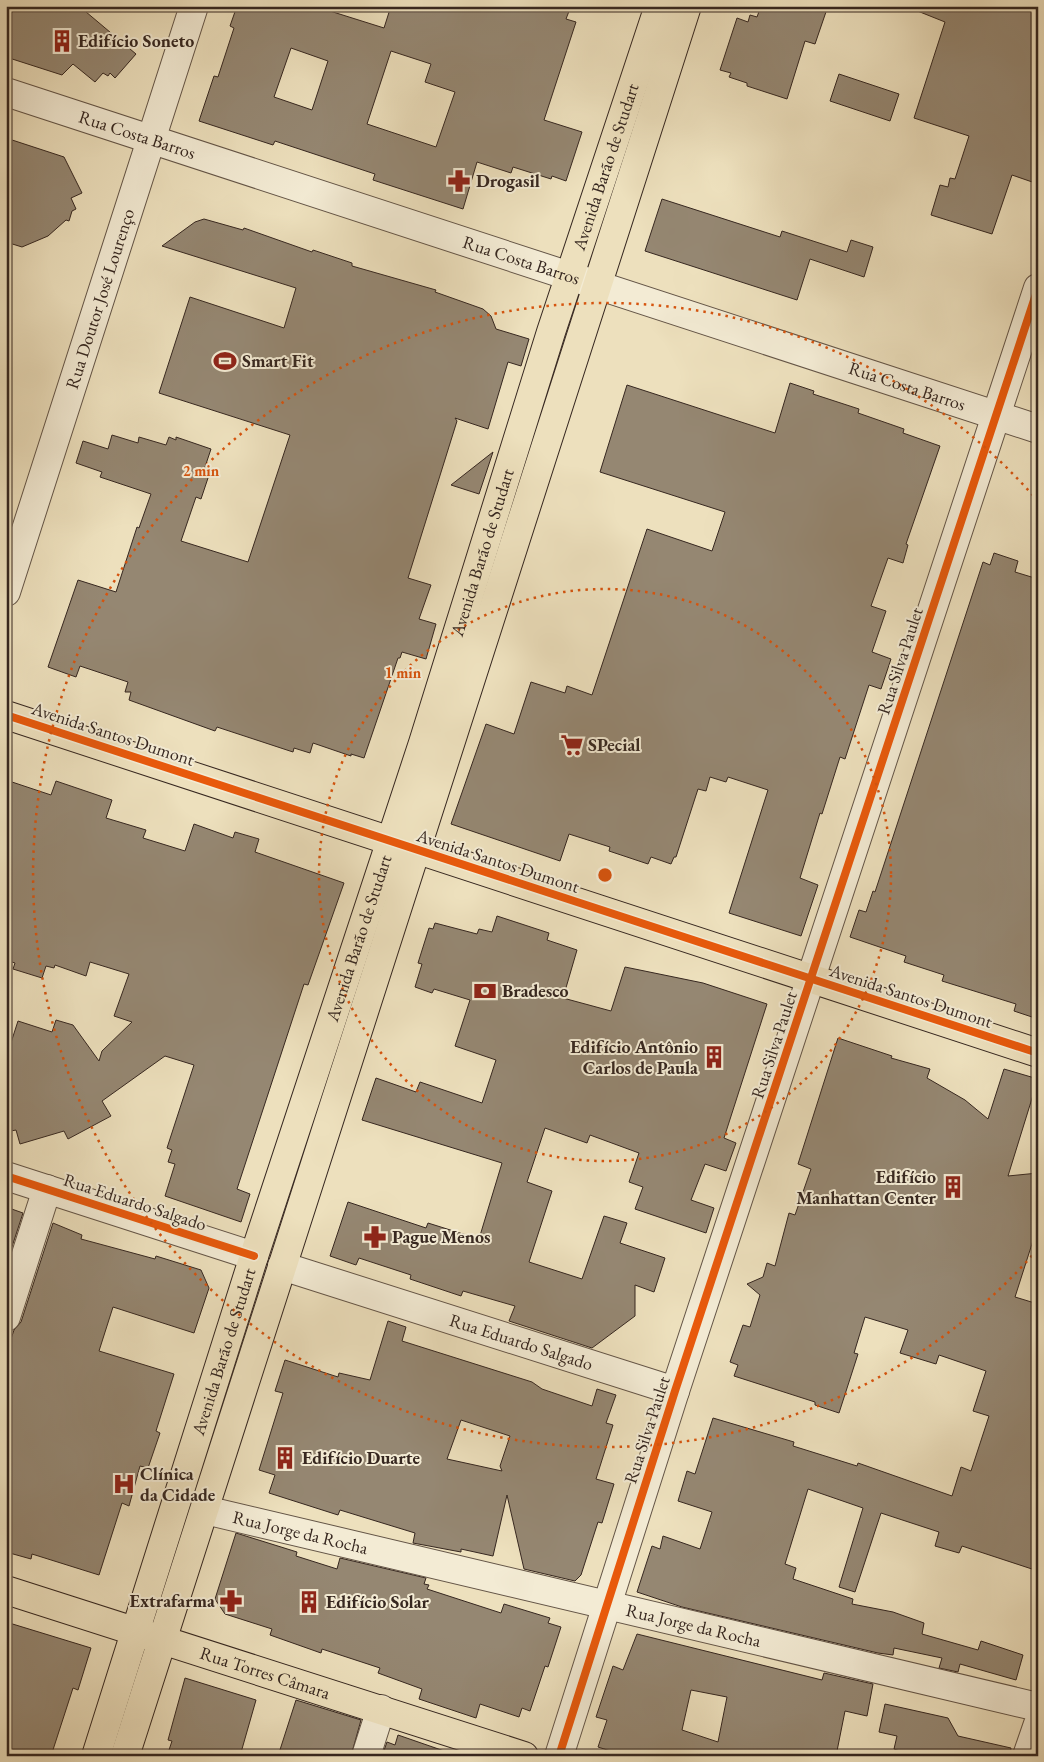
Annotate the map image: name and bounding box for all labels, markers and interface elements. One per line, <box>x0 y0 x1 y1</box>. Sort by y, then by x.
building icon: Edifício Soneto <box>49 28 75 54</box>
place label: Edifício Soneto <box>78 29 194 52</box>
street label: Avenida Barão de Studart <box>567 80 644 254</box>
street label: Rua Costa Barros <box>76 105 199 164</box>
pharmacy icon: Drogasil <box>446 168 472 194</box>
place label: Drogasil <box>476 169 540 192</box>
street label: Rua Doutor José Lourenço <box>60 205 139 392</box>
street label: Rua Costa Barros <box>460 230 583 290</box>
sports icon: Smart Fit <box>212 348 238 374</box>
place label: Smart Fit <box>242 349 314 372</box>
street label: Rua Costa Barros <box>846 356 969 416</box>
text: 2 min <box>183 461 220 480</box>
street label: Avenida Barão de Studart <box>445 465 519 640</box>
street label: Rua Silva Paulet <box>871 604 928 717</box>
text: 1 min <box>385 663 422 682</box>
street label: Avenida Santos Dumont <box>28 696 198 771</box>
supermarket icon: SPecial <box>559 732 585 758</box>
place label: SPecial <box>588 733 640 756</box>
street label: Avenida Santos Dumont <box>413 823 583 898</box>
street label: Avenida Barão de Studart <box>320 851 397 1025</box>
centre of rings <box>596 866 614 884</box>
street label: Avenida Santos Dumont <box>826 958 996 1033</box>
bank icon: Bradesco <box>472 978 498 1004</box>
place label: Bradesco <box>502 979 569 1002</box>
street label: Rua Silva Paulet <box>745 988 802 1101</box>
place label: Edifício Antônio Carlos de Paula <box>570 1035 698 1079</box>
building icon: Edifício Antônio Carlos de Paula <box>701 1044 727 1070</box>
place label: Edifício Manhattan Center <box>796 1165 937 1209</box>
street label: Rua Eduardo Salgado <box>61 1168 210 1236</box>
building icon: Edifício Manhattan Center <box>940 1174 966 1200</box>
pharmacy icon: Pague Menos <box>362 1224 388 1250</box>
place label: Pague Menos <box>392 1225 490 1248</box>
street label: Avenida Barão de Studart <box>186 1265 261 1439</box>
street label: Rua Eduardo Salgado <box>447 1308 596 1375</box>
street label: Rua Silva Paulet <box>618 1373 675 1486</box>
building icon: Edifício Duarte <box>272 1445 298 1471</box>
place label: Edifício Duarte <box>302 1446 420 1469</box>
place label: Clínica da Cidade <box>140 1462 216 1506</box>
hospital icon: Clínica da Cidade <box>111 1471 137 1497</box>
street label: Rua Jorge da Rocha <box>231 1505 371 1559</box>
pharmacy icon: Extrafarma <box>218 1588 244 1614</box>
place label: Extrafarma <box>130 1589 215 1612</box>
building icon: Edifício Solar <box>296 1589 322 1615</box>
place label: Edifício Solar <box>326 1590 430 1613</box>
street label: Rua Jorge da Rocha <box>624 1598 764 1652</box>
street label: Rua Torres Câmara <box>197 1641 334 1704</box>

